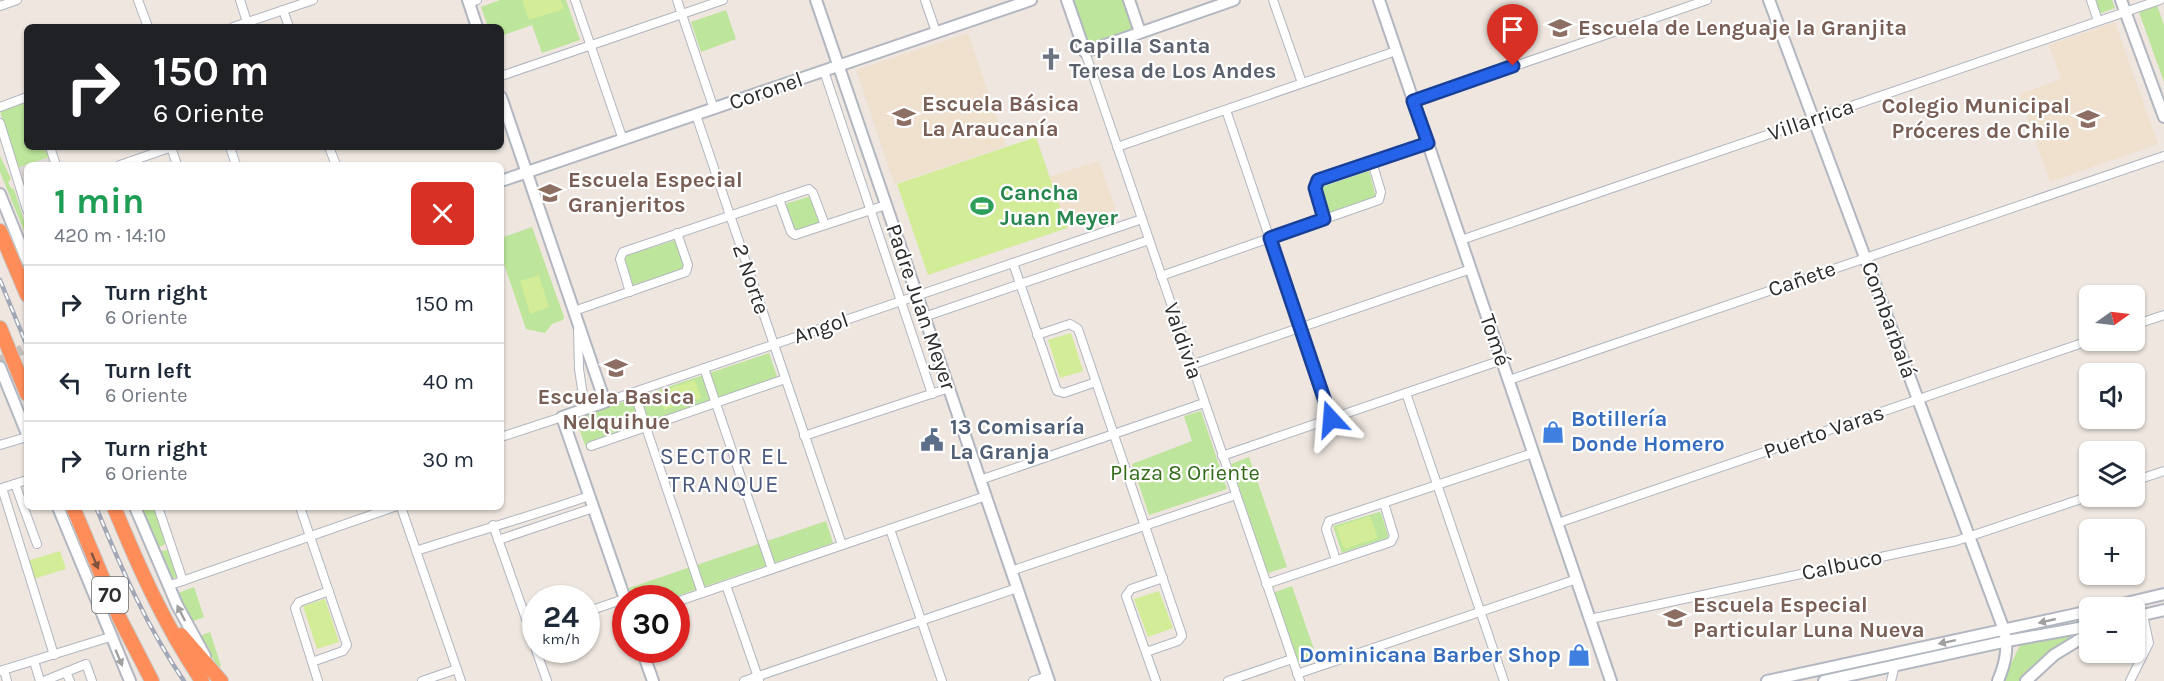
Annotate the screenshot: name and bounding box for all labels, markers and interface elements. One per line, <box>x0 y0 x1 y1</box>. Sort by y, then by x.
pin <box>1487 4 1538 66</box>
icon: arrive <box>1496 13 1529 46</box>
school or university icon: Escuela de Lenguaje la Granjita <box>1547 15 1573 41</box>
place label: Escuela de Lenguaje la Granjita <box>1578 15 1907 41</box>
place label: Capilla Santa Teresa de Los Andes <box>1069 33 1276 84</box>
text: 150 m <box>153 46 269 96</box>
church icon: Capilla Santa Teresa de Los Andes <box>1038 46 1064 72</box>
icon: right <box>54 48 132 126</box>
street label: Coronel <box>726 66 806 116</box>
place label: Escuela Básica La Araucanía <box>922 91 1079 142</box>
street label: Villarrica <box>1765 93 1857 147</box>
place label: Colegio Municipal Próceres de Chile <box>1881 93 2070 144</box>
text: 6 Oriente <box>153 97 264 129</box>
school or university icon: Escuela Básica La Araucanía <box>891 104 917 130</box>
school or university icon: Colegio Municipal Próceres de Chile <box>2075 106 2101 132</box>
place label: Escuela Especial Granjeritos <box>568 167 743 218</box>
text: 1 min <box>54 180 144 222</box>
school or university icon: Escuela Especial Granjeritos <box>537 180 563 206</box>
place label: Cancha Juan Meyer <box>1000 180 1118 231</box>
button: close <box>411 182 474 245</box>
sports icon: Cancha Juan Meyer <box>969 193 995 219</box>
street label: Padre Juan Meyer <box>880 220 962 394</box>
text: 420 m · 14:10 <box>54 224 166 247</box>
street label: 2 Norte <box>727 240 775 318</box>
street label: Cañete <box>1765 255 1839 303</box>
street label: Combarbalá <box>1856 258 1922 382</box>
text: Turn right <box>105 280 208 306</box>
north arrow <box>2079 285 2145 351</box>
map controls <box>2079 285 2145 663</box>
icon: right <box>54 288 87 321</box>
text: 150 m <box>415 291 474 317</box>
street label: Valdivia <box>1158 299 1208 383</box>
text: 6 Oriente <box>105 306 187 329</box>
street label: Angol <box>790 307 852 349</box>
street label: Tomé <box>1474 311 1516 369</box>
school or university icon: Escuela Basica Nelquihue <box>603 355 629 381</box>
text: Turn left <box>105 358 192 384</box>
button: sound <box>2079 363 2145 429</box>
icon: left <box>54 366 87 399</box>
text: 40 m <box>423 369 474 395</box>
text: 6 Oriente <box>105 384 187 407</box>
place label: Escuela Basica Nelquihue <box>537 384 695 435</box>
position arrow <box>1299 387 1363 451</box>
street label: Puerto Varas <box>1760 399 1888 465</box>
place label: Botillería Donde Homero <box>1571 406 1725 457</box>
place label: 13 Comisaría La Granja <box>950 414 1085 465</box>
shop icon: Botillería Donde Homero <box>1540 419 1566 445</box>
public building icon: 13 Comisaría La Granja <box>919 427 945 453</box>
text: Turn right <box>105 436 208 462</box>
button: layers <box>2079 441 2145 507</box>
district label: SECTOR EL TRANQUE <box>660 442 788 498</box>
icon: right <box>54 444 87 477</box>
text: 30 m <box>422 447 474 473</box>
park label: Plaza 8 Oriente <box>1110 460 1260 486</box>
text: 6 Oriente <box>105 462 187 485</box>
button: + <box>2079 519 2145 585</box>
street label: Calbuco <box>1799 544 1885 586</box>
one-way arrow <box>91 552 101 570</box>
road number: 70 <box>92 577 128 613</box>
speed limit sign: 30 <box>612 585 690 663</box>
place label: Escuela Especial Particular Luna Nueva <box>1693 592 1925 643</box>
button: − <box>2079 597 2145 663</box>
text: 24 <box>543 599 579 635</box>
one-way arrow <box>176 604 186 621</box>
school or university icon: Escuela Especial Particular Luna Nueva <box>1662 605 1688 631</box>
one-way arrow <box>2038 616 2056 626</box>
text: km/h <box>542 630 580 648</box>
one-way arrow <box>1938 638 1956 648</box>
place label: Dominicana Barber Shop <box>1299 642 1561 668</box>
shop icon: Dominicana Barber Shop <box>1566 642 1592 668</box>
one-way arrow <box>114 650 124 668</box>

